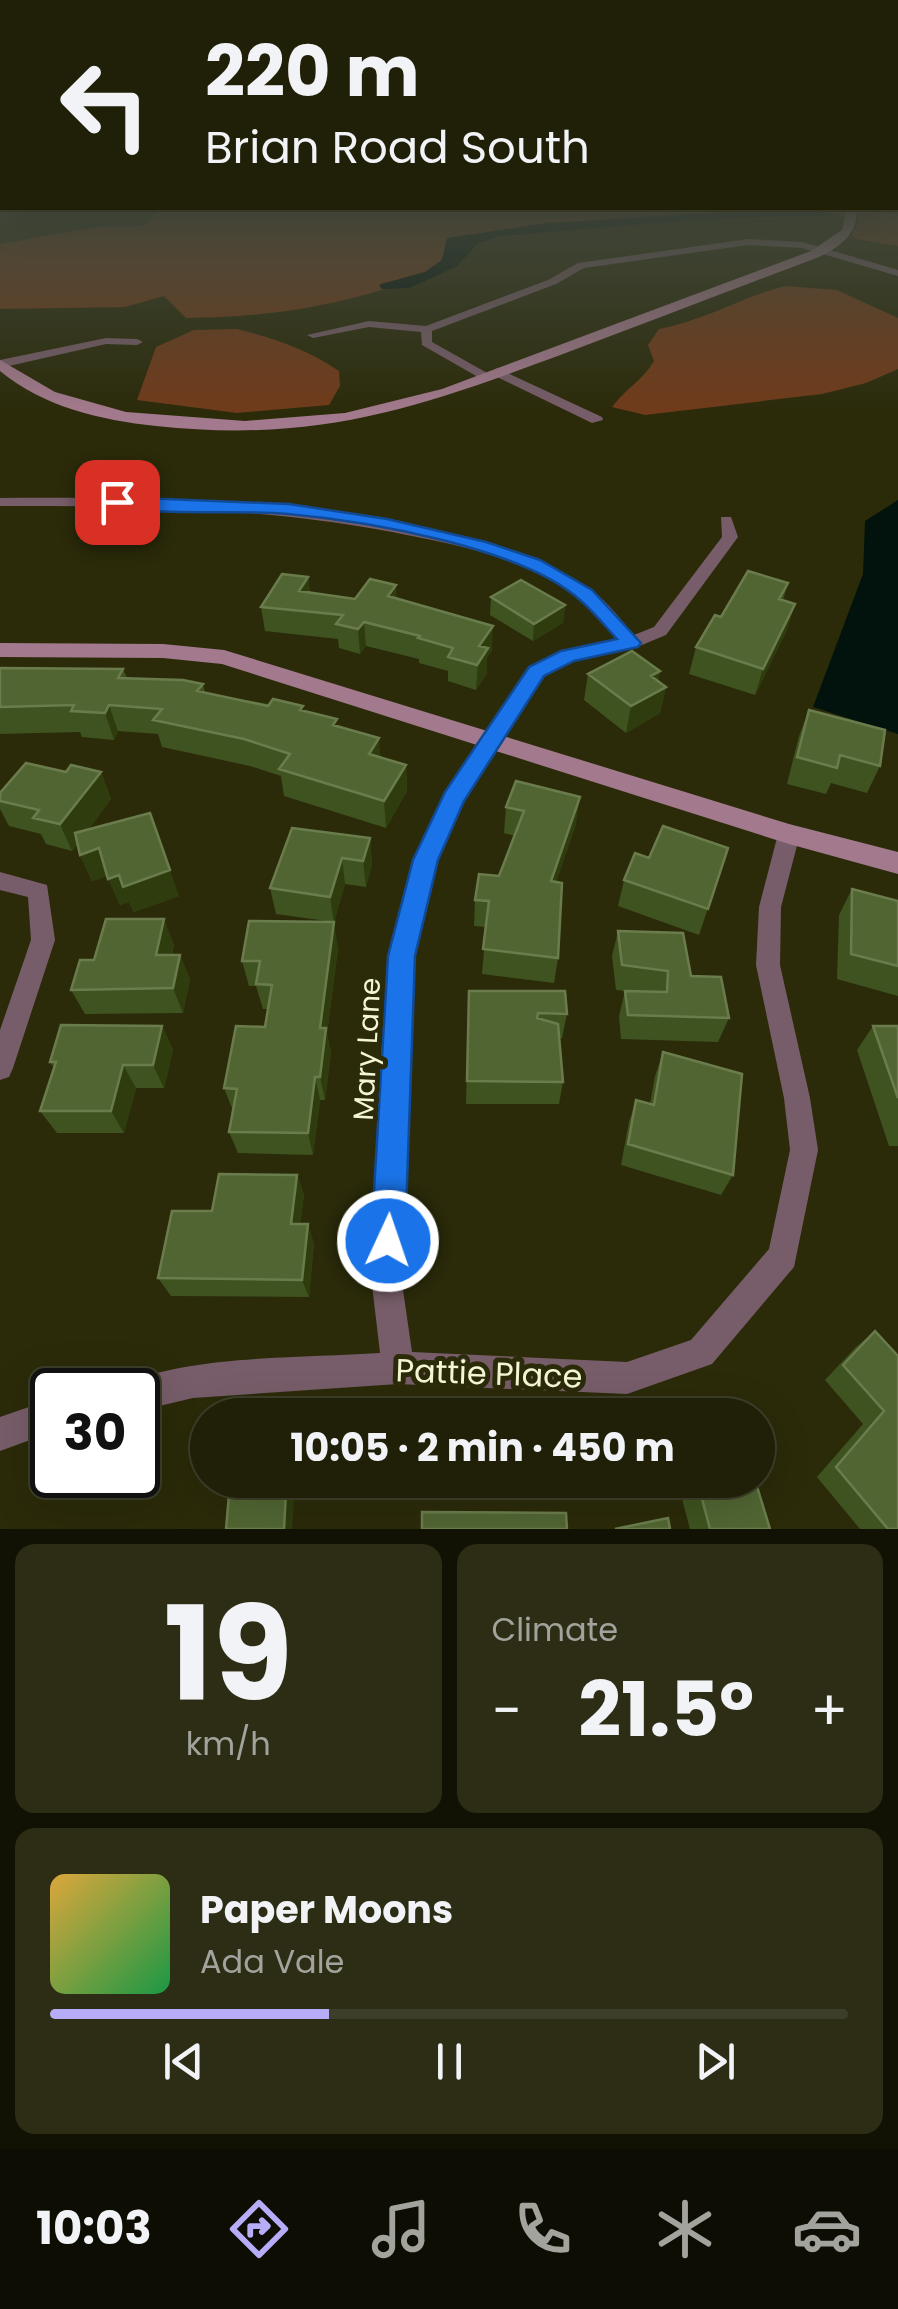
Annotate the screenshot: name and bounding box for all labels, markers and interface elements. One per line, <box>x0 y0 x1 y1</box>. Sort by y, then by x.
text: 220 m <box>205 22 420 121</box>
icon: left <box>40 40 170 170</box>
text: Brian Road South <box>205 116 590 179</box>
pin <box>75 460 160 545</box>
icon: arrive <box>90 475 145 530</box>
street label: Mary Lane <box>344 977 390 1121</box>
position arrow <box>336 1189 440 1293</box>
street label: Pattie Place <box>395 1347 583 1399</box>
speed limit sign: 30 <box>30 1368 160 1498</box>
text: 10:05 · 2 min · 450 m <box>290 1421 675 1474</box>
text: 19 <box>164 1563 293 1746</box>
text: Climate <box>492 1607 618 1652</box>
text: 21.5° <box>578 1657 754 1762</box>
text: − <box>492 1672 522 1749</box>
text: + <box>810 1672 848 1749</box>
text: km/h <box>186 1721 271 1766</box>
text: Paper Moons <box>200 1883 453 1936</box>
text: Ada Vale <box>200 1939 344 1984</box>
icon: previous <box>156 2034 211 2089</box>
icon: pause <box>422 2034 477 2089</box>
icon: next <box>688 2034 743 2089</box>
icon: directions <box>224 2194 294 2264</box>
icon: music <box>366 2194 436 2264</box>
icon: phone <box>508 2194 578 2264</box>
icon: climate <box>650 2194 720 2264</box>
icon: car <box>792 2194 862 2264</box>
text: 10:03 <box>36 2197 152 2260</box>

